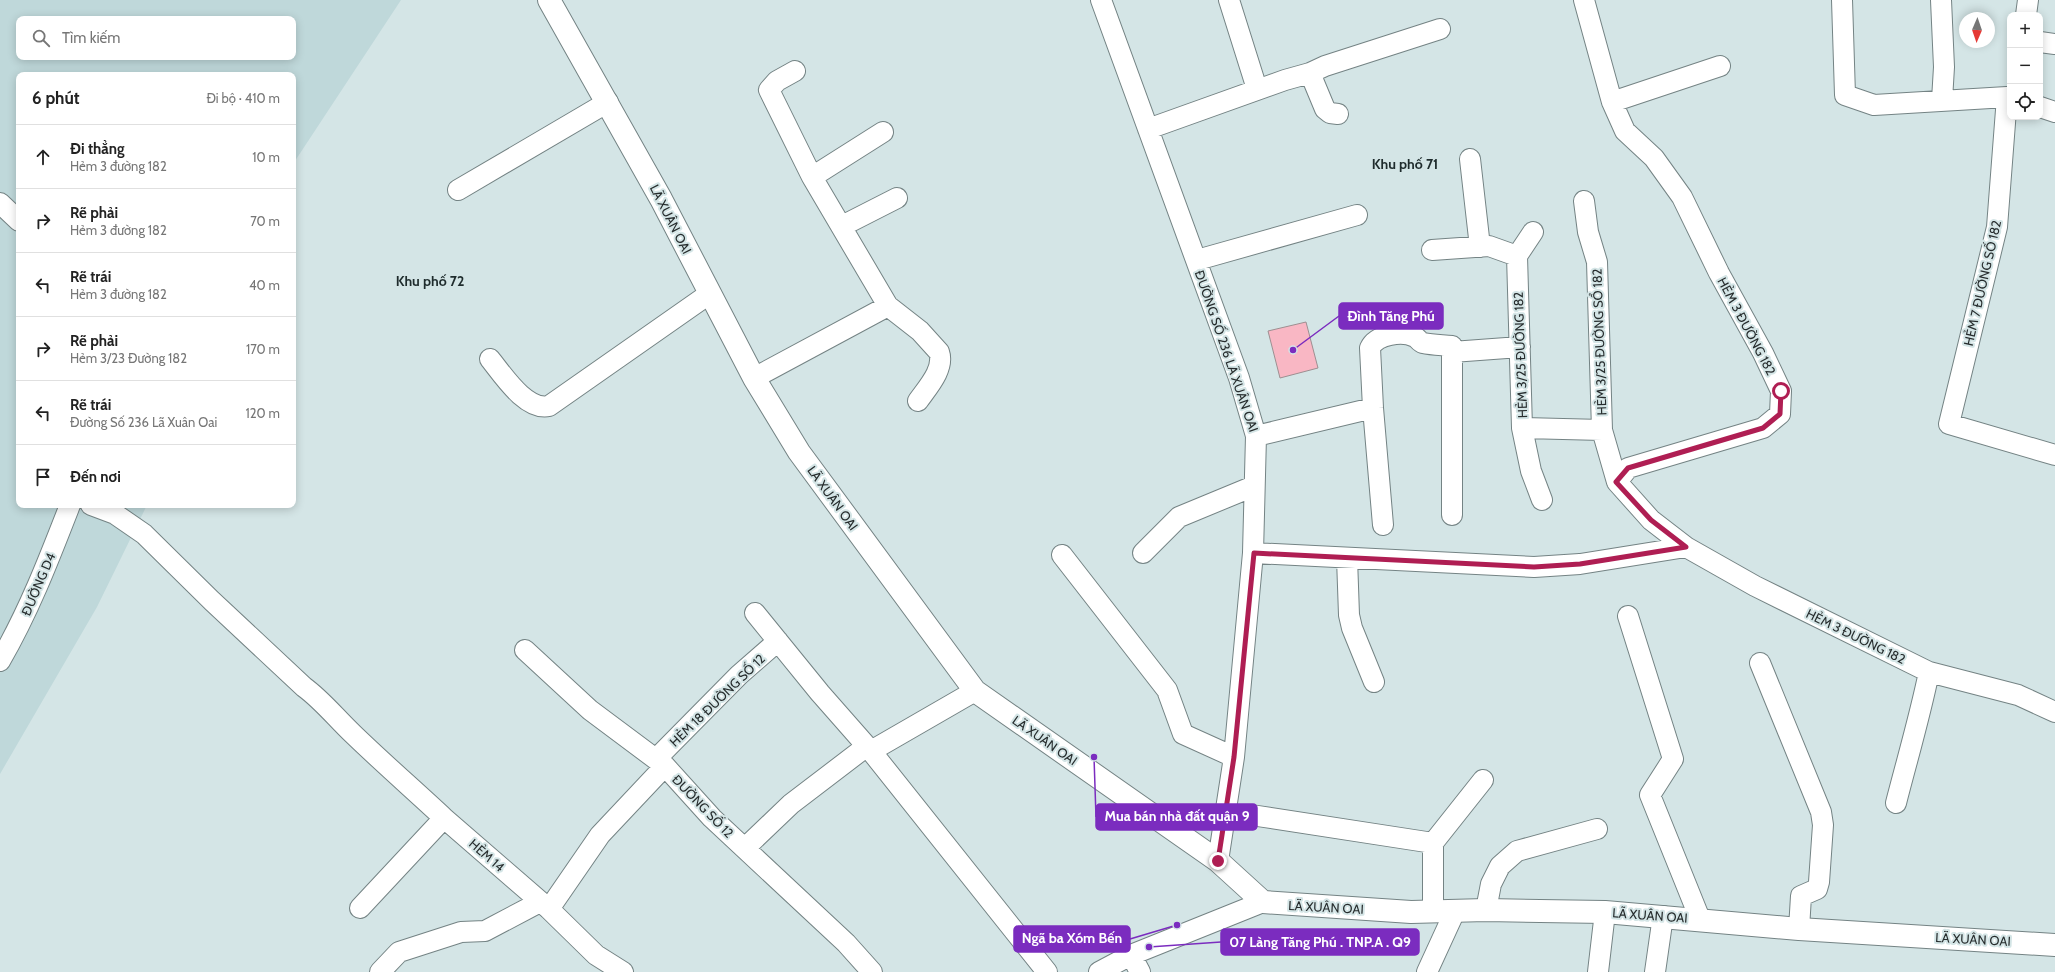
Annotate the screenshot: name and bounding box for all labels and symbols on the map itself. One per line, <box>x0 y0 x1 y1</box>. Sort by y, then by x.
north arrow <box>1959 12 1995 48</box>
district label: Khu phố 71 <box>1372 155 1438 173</box>
street label: LÃ XUÂN OAI <box>647 182 695 256</box>
street label: HẺM 7 ĐƯỜNG SỐ 182 <box>1958 218 2004 347</box>
street label: ĐƯỜNG SỐ 236 LÃ XUÂN OAI <box>1192 267 1264 434</box>
street label: HẺM 3/25 ĐƯỜNG SỔ 182 <box>1586 268 1610 416</box>
district label: Khu phố 72 <box>396 272 464 290</box>
street label: HẺM 3 ĐƯỜNG 182 <box>1714 274 1780 378</box>
street label: HẺM 3/25 ĐƯỜNG 182 <box>1510 291 1530 418</box>
callout: Đình Tăng Phú <box>1339 303 1443 329</box>
text: Đình Tăng Phú <box>1347 307 1435 325</box>
route start <box>1772 382 1790 400</box>
street label: LÃ XUÂN OAI <box>804 463 862 533</box>
street label: ĐƯỜNG D4 <box>18 550 59 618</box>
street label: HẺM 3 ĐƯỜNG 182 <box>1804 605 1908 667</box>
street label: HẺM 18 ĐƯỜNG SỐ 12 <box>665 649 768 750</box>
street label: LÃ XUÂN OAI <box>1009 712 1081 768</box>
street label: ĐƯỜNG SỐ 12 <box>669 770 739 841</box>
callout: Mua bán nhà đất quận 9 <box>1096 804 1257 830</box>
text: Mua bán nhà đất quận 9 <box>1104 807 1250 825</box>
street label: HẺM 14 <box>466 835 508 875</box>
route end <box>1209 852 1227 870</box>
street label: LÃ XUÂN OAI <box>1288 897 1364 917</box>
street label: LÃ XUÂN OAI <box>1612 904 1688 926</box>
callout: Ngã ba Xóm Bến <box>1014 926 1130 952</box>
text: Ngã ba Xóm Bến <box>1022 929 1122 947</box>
callout: 07 Làng Tăng Phú . TNP.A . Q9 <box>1221 929 1419 955</box>
street label: LÃ XUÂN OAI <box>1935 929 2011 949</box>
text: 07 Làng Tăng Phú . TNP.A . Q9 <box>1229 933 1411 951</box>

